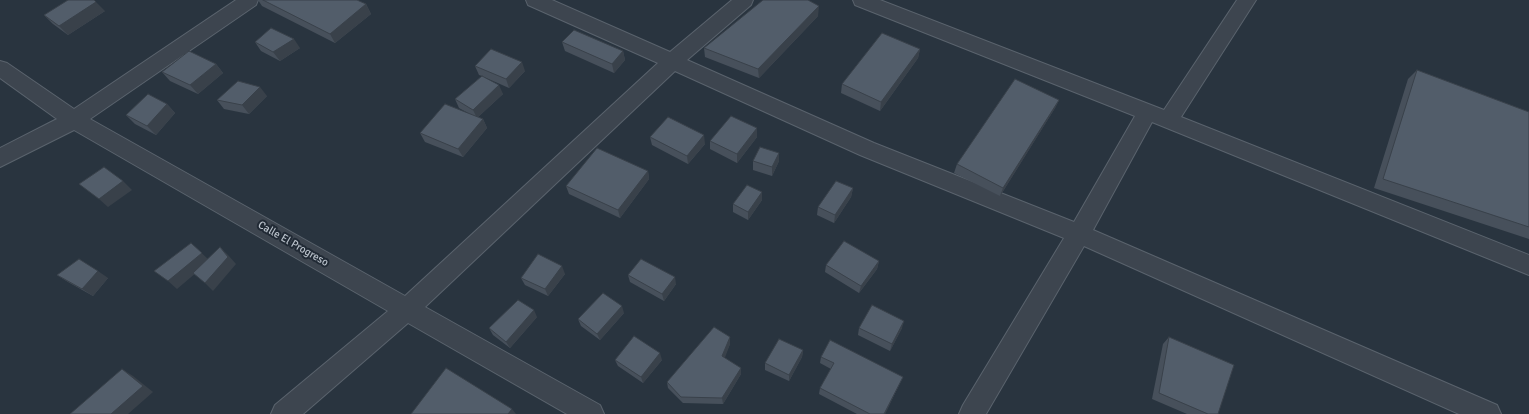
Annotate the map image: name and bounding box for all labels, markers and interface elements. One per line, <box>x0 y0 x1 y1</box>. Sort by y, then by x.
street label: Calle El Progreso <box>255 218 331 270</box>

